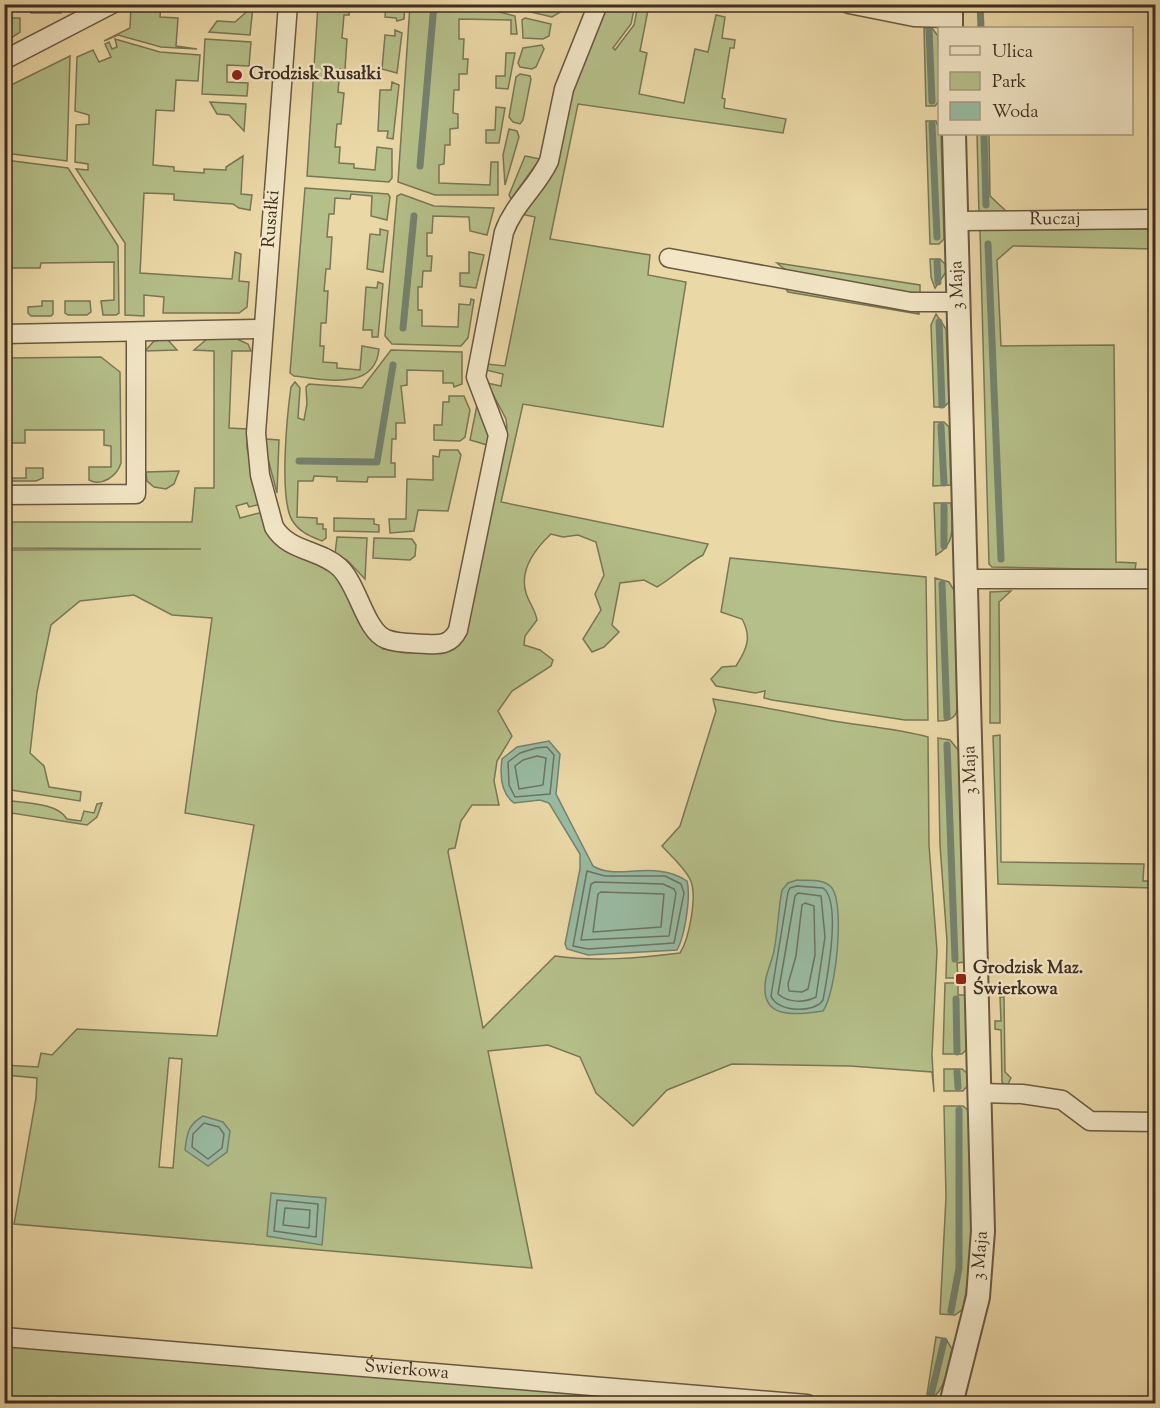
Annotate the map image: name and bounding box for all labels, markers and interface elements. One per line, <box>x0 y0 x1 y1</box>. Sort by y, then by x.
legend <box>938 27 1133 135</box>
text: Ulica <box>992 40 1033 66</box>
place label: Grodzisk Rusałki <box>249 62 382 88</box>
marker: Grodzisk Rusałki <box>230 68 244 82</box>
text: Park <box>992 70 1027 96</box>
text: Woda <box>992 100 1039 126</box>
street label: Rusałki <box>257 189 287 249</box>
street label: Ruczaj <box>1029 207 1081 233</box>
street label: 3 Maja <box>944 260 972 310</box>
street label: 3 Maja <box>957 745 985 795</box>
place label: Grodzisk Maz. Świerkowa <box>973 956 1083 1003</box>
marker: Grodzisk Maz. Świerkowa <box>954 972 968 986</box>
street label: 3 Maja <box>966 1230 996 1281</box>
street label: Świerkowa <box>363 1353 450 1387</box>

